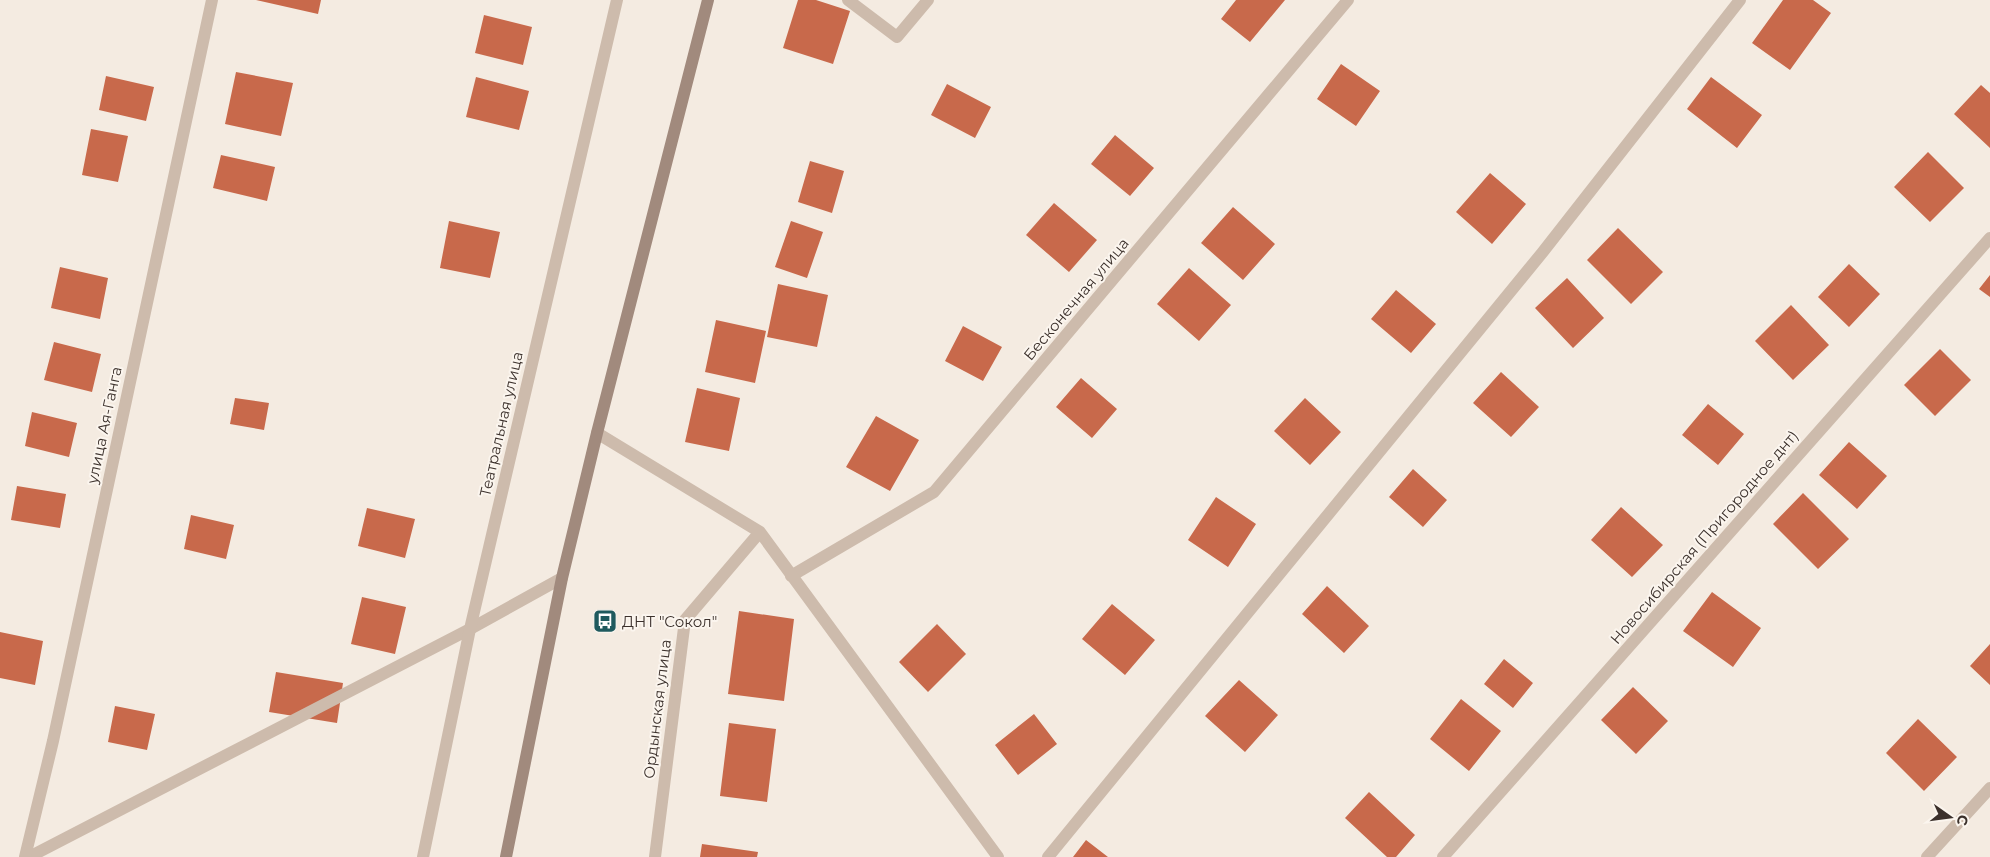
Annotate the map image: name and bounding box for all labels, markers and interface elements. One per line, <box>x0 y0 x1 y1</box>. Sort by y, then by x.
street label: Бесконечная улица <box>1019 234 1133 364</box>
street label: Театральная улица <box>475 350 527 498</box>
street label: улица Ая-Ганга <box>82 365 126 486</box>
street label: Новосибирская (Пригородное днт) <box>1606 426 1802 648</box>
bus stop icon: ДНТ "Сокол" <box>592 608 618 634</box>
place label: ДНТ "Сокол" <box>622 612 717 631</box>
street label: Ордынская улица <box>639 638 675 780</box>
north arrow <box>1925 792 1975 842</box>
text: С <box>1953 813 1973 827</box>

